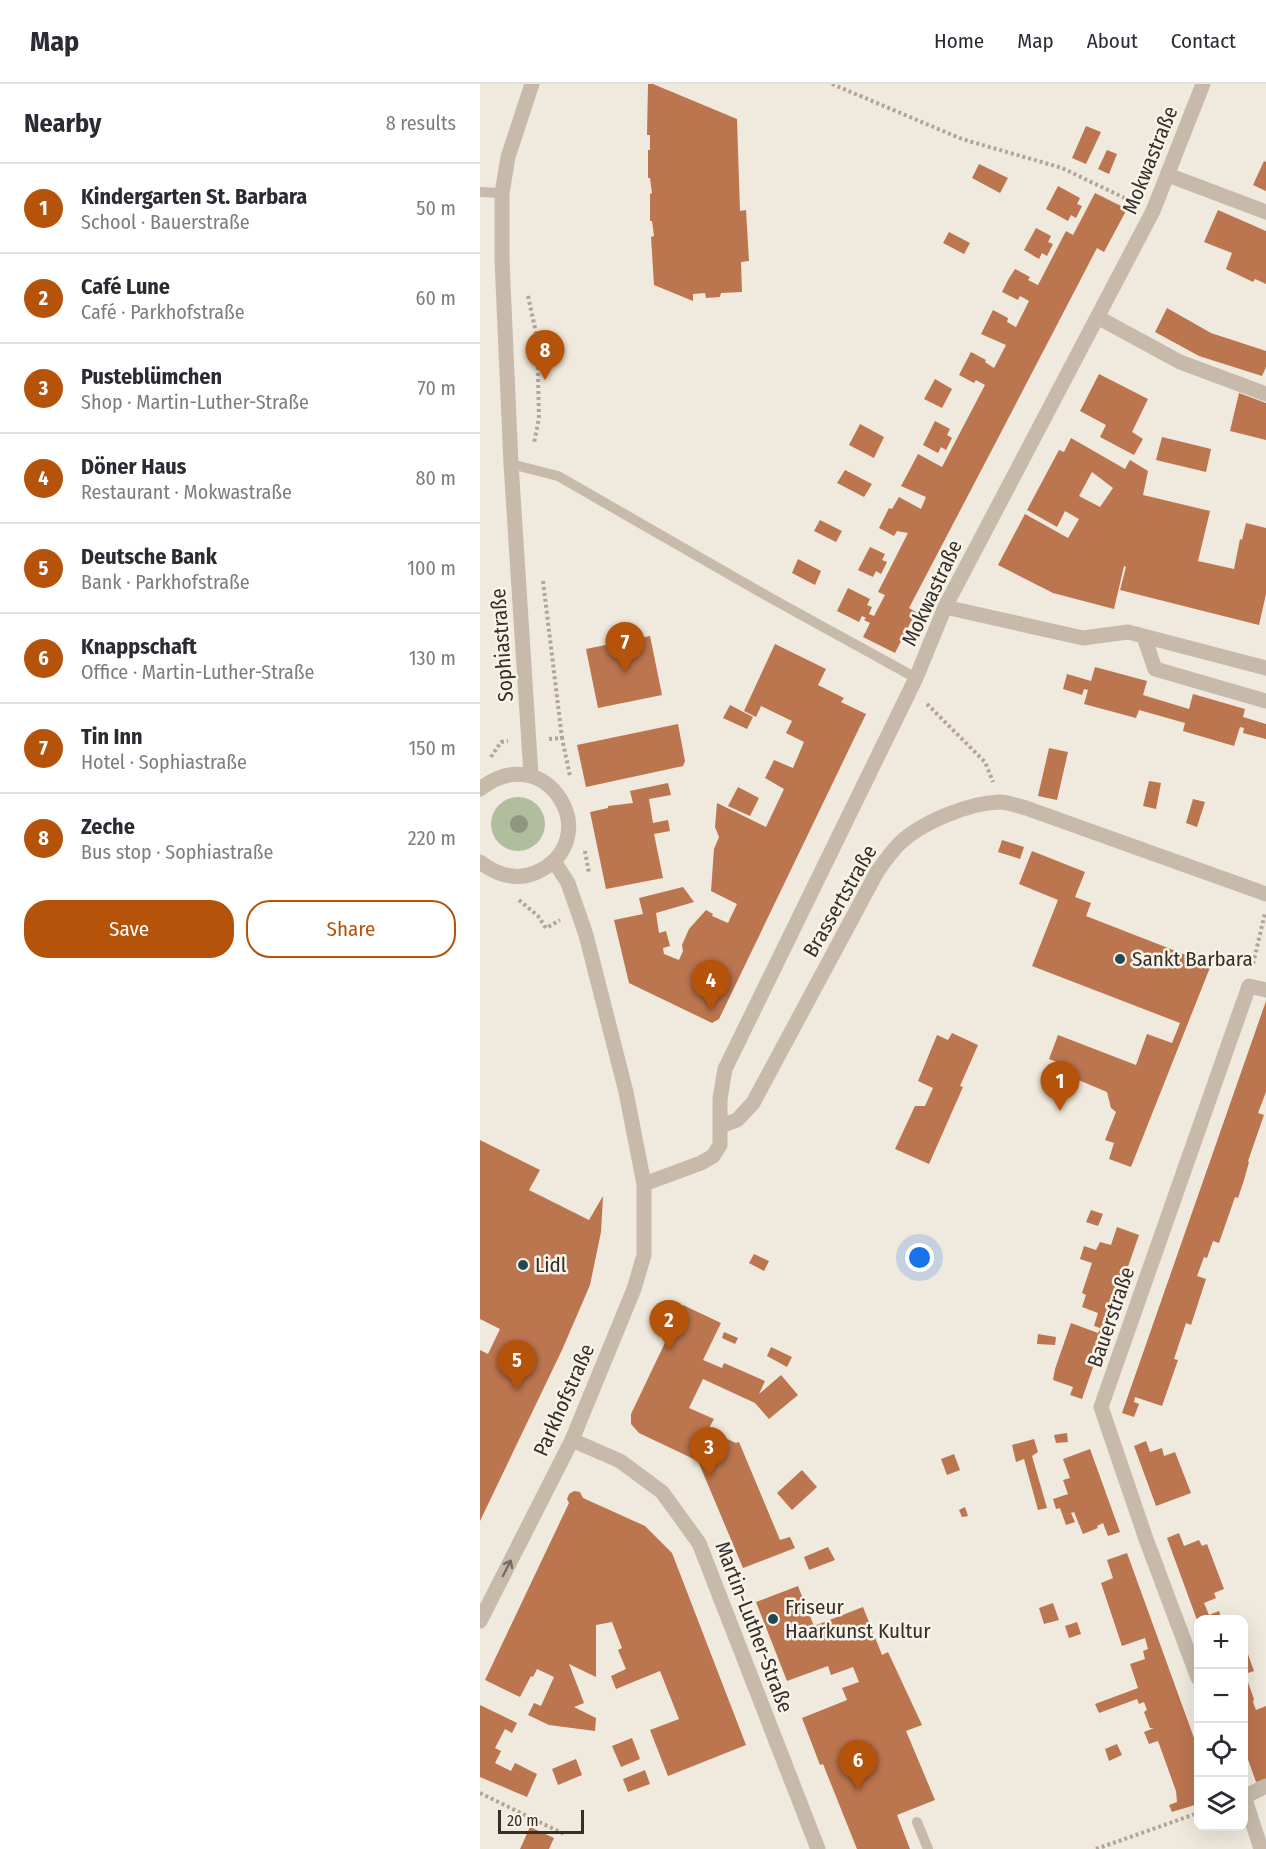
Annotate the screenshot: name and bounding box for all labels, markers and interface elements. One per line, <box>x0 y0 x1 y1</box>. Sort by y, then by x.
text: Map <box>30 25 79 58</box>
text: Home <box>934 28 984 54</box>
text: Map <box>1017 28 1054 54</box>
text: About <box>1087 28 1138 54</box>
text: Contact <box>1171 28 1236 54</box>
street label: Mokwastraße <box>1117 102 1183 218</box>
text: Nearby <box>24 108 101 139</box>
text: 8 results <box>386 111 456 135</box>
text: Kindergarten St. Barbara <box>81 183 307 210</box>
text: 1 <box>39 196 48 220</box>
text: 50 m <box>416 196 456 220</box>
text: School · Bauerstraße <box>81 210 250 234</box>
text: Café Lune <box>81 273 170 300</box>
text: 2 <box>39 286 48 310</box>
text: 60 m <box>416 286 456 310</box>
text: Café · Parkhofstraße <box>81 300 245 324</box>
pin: 8 <box>526 330 564 380</box>
text: Pusteblümchen <box>81 363 222 390</box>
text: 3 <box>39 376 48 400</box>
text: 70 m <box>418 376 456 400</box>
text: Shop · Martin-Luther-Straße <box>81 390 309 414</box>
text: Döner Haus <box>81 453 186 480</box>
text: 4 <box>38 466 49 490</box>
text: 80 m <box>416 466 456 490</box>
text: Restaurant · Mokwastraße <box>81 480 292 504</box>
street label: Mokwastraße <box>896 536 968 650</box>
text: Deutsche Bank <box>81 543 217 570</box>
text: 5 <box>39 556 48 580</box>
text: 100 m <box>407 556 456 580</box>
text: Bank · Parkhofstraße <box>81 570 250 594</box>
street label: Sophiastraße <box>485 587 519 703</box>
pin: 7 <box>606 622 644 672</box>
text: Knappschaft <box>81 633 197 660</box>
text: 6 <box>38 646 49 670</box>
text: 130 m <box>409 646 456 670</box>
text: Office · Martin-Luther-Straße <box>81 660 314 684</box>
text: Tin Inn <box>81 723 143 750</box>
text: 7 <box>39 736 48 760</box>
text: 150 m <box>409 736 456 760</box>
text: Hotel · Sophiastraße <box>81 750 247 774</box>
text: Zeche <box>81 813 135 840</box>
text: 8 <box>38 826 49 850</box>
text: 220 m <box>408 826 456 850</box>
text: Bus stop · Sophiastraße <box>81 840 273 864</box>
street label: Brassertstraße <box>797 840 883 962</box>
button: Save <box>24 900 234 958</box>
button: Share <box>246 900 456 958</box>
place label: Sankt Barbara <box>1132 946 1253 972</box>
marker: Sankt Barbara <box>1113 952 1127 966</box>
pin: 4 <box>692 960 730 1010</box>
pin: 1 <box>1040 1062 1080 1111</box>
your location <box>905 1243 934 1272</box>
place label: Lidl <box>535 1252 567 1278</box>
marker: Lidl <box>516 1258 530 1272</box>
street label: Bauerstraße <box>1082 1263 1140 1371</box>
pin: 2 <box>650 1300 688 1350</box>
pin: 5 <box>498 1340 537 1390</box>
street label: Parkhofstraße <box>528 1340 600 1460</box>
pin: 3 <box>690 1428 728 1477</box>
street label: Martin-Luther-Straße <box>709 1538 799 1716</box>
one-way arrow <box>501 1560 513 1578</box>
place label: Friseur Haarkunst Kultur <box>785 1594 931 1644</box>
marker: Friseur Haarkunst Kultur <box>766 1612 780 1626</box>
map controls <box>1194 1615 1248 1831</box>
button: + <box>1194 1615 1248 1669</box>
button: − <box>1194 1669 1248 1723</box>
button: locate <box>1194 1723 1248 1777</box>
pin: 6 <box>838 1740 878 1790</box>
button: layers <box>1194 1777 1248 1831</box>
scale bar <box>498 1807 584 1834</box>
text: 20 m <box>507 1811 538 1830</box>

